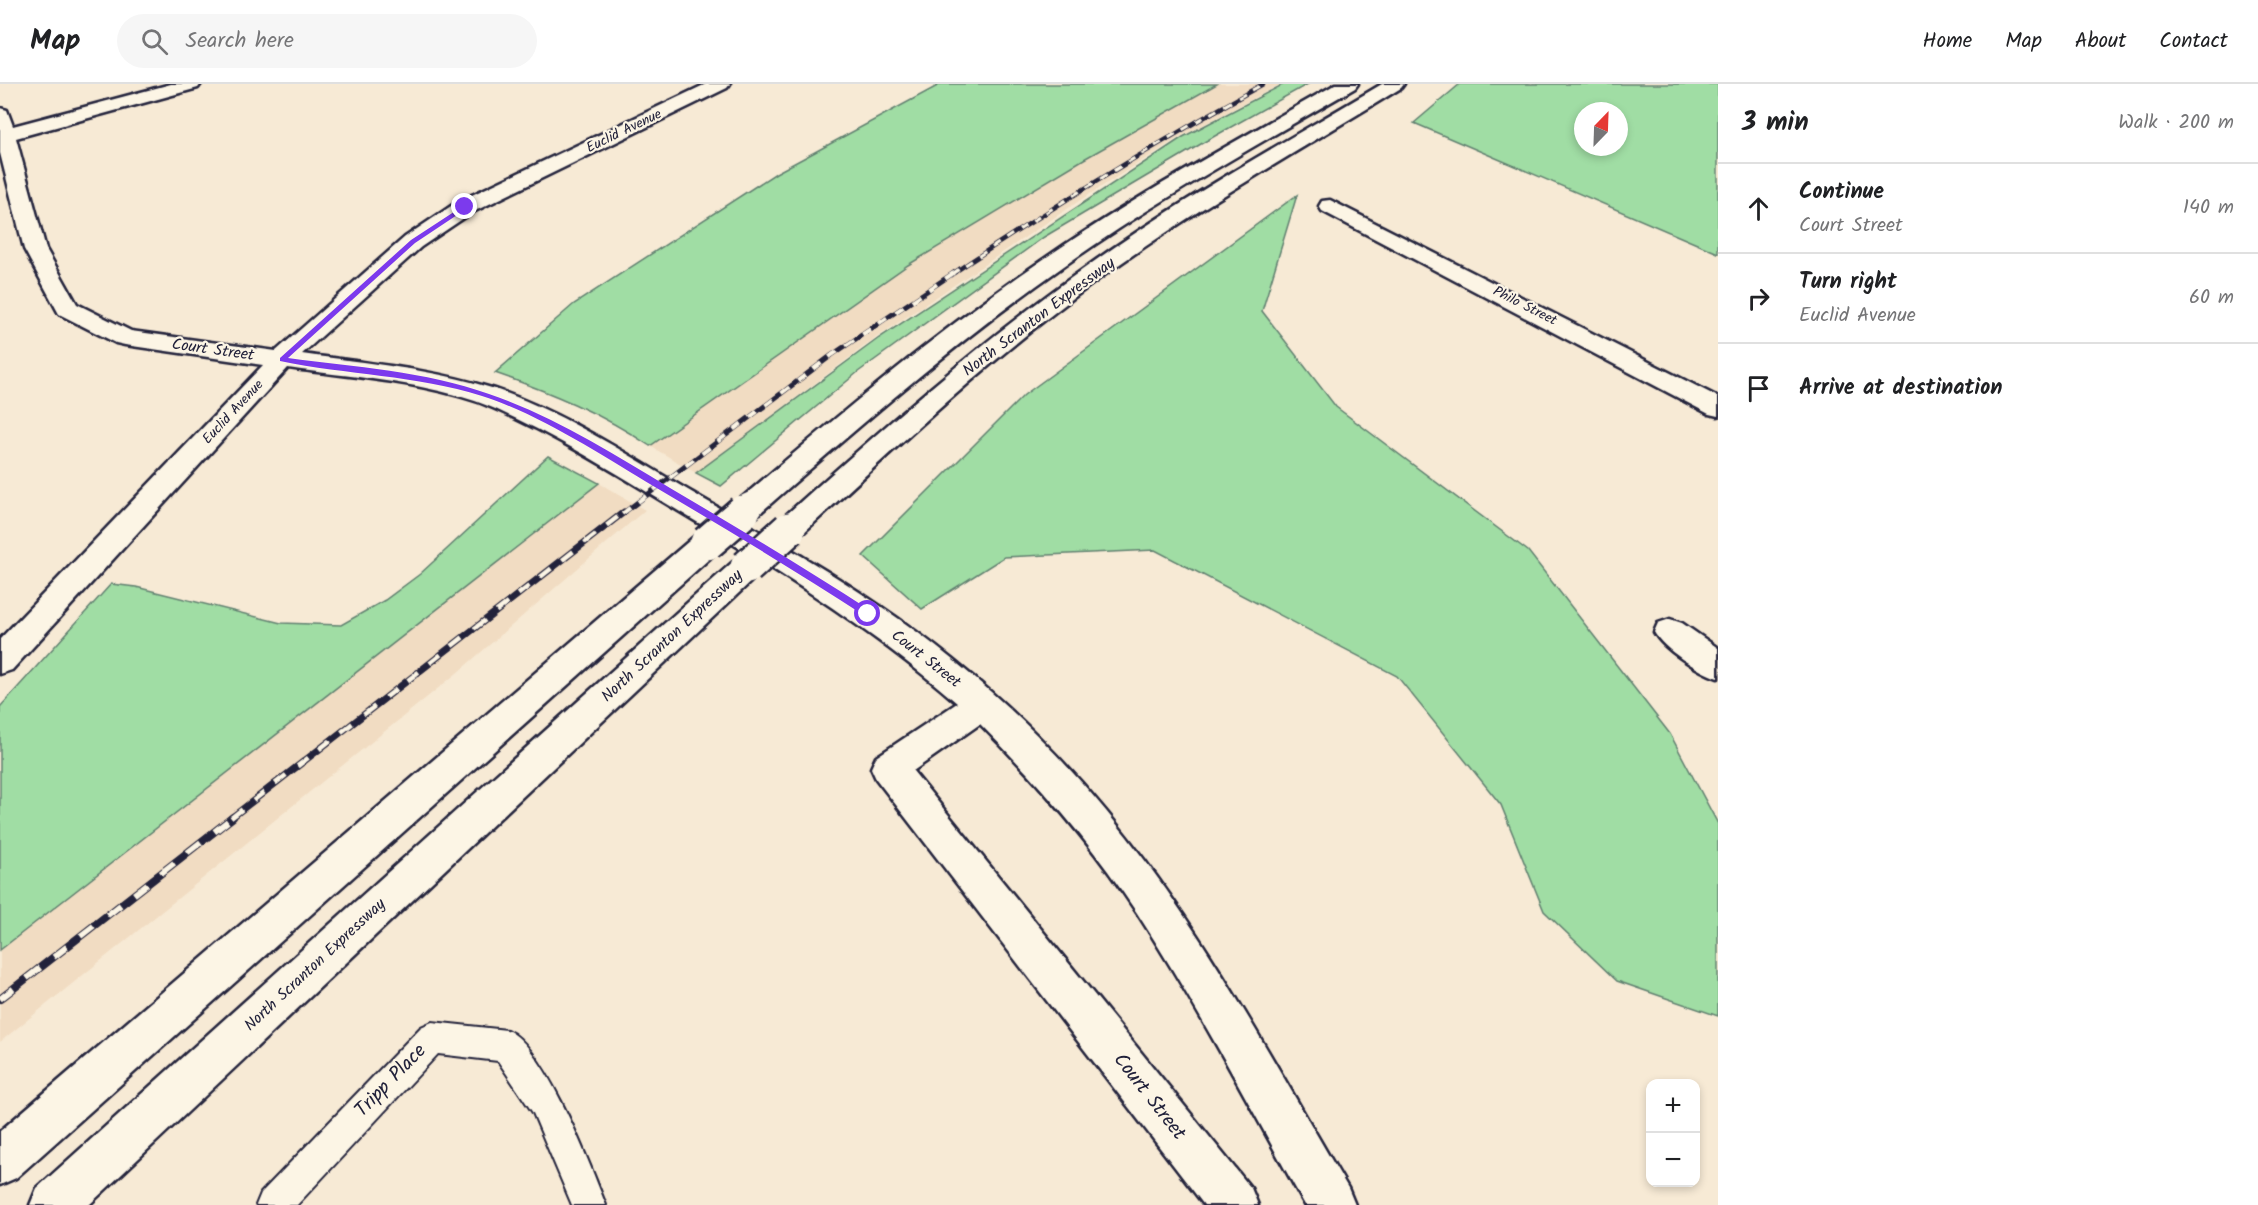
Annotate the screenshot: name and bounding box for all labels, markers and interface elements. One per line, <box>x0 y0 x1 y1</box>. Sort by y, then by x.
search box <box>117 14 537 68</box>
text: Map <box>30 19 81 64</box>
text: Search here <box>186 24 294 59</box>
icon: search <box>138 25 171 58</box>
text: Home <box>1923 25 1972 58</box>
text: Map <box>2005 25 2042 58</box>
text: About <box>2075 25 2126 58</box>
text: Contact <box>2159 25 2228 58</box>
north arrow <box>1574 102 1628 156</box>
text: 3 min <box>1742 102 1809 144</box>
street label: Euclid Avenue <box>582 103 666 159</box>
text: Walk · 200 m <box>2118 107 2234 139</box>
text: Continue <box>1799 175 1884 210</box>
icon: ahead <box>1742 192 1775 225</box>
text: 140 m <box>2183 192 2234 224</box>
route end <box>451 193 477 219</box>
text: Court Street <box>1799 210 1903 242</box>
street label: North Scranton Expressway <box>957 251 1121 383</box>
text: Turn right <box>1799 265 1897 300</box>
street label: Philo Street <box>1489 280 1561 332</box>
icon: right <box>1742 282 1775 315</box>
text: 60 m <box>2189 282 2234 314</box>
text: Euclid Avenue <box>1799 300 1916 332</box>
street label: Court Street <box>170 332 257 368</box>
text: Arrive at destination <box>1799 371 2002 406</box>
icon: arrive <box>1742 372 1775 405</box>
street label: Euclid Avenue <box>197 374 269 449</box>
street label: North Scranton Expressway <box>596 563 749 708</box>
route start <box>854 600 880 626</box>
street label: Court Street <box>886 624 967 695</box>
street label: North Scranton Expressway <box>239 892 392 1037</box>
street label: Tripp Place <box>347 1037 435 1125</box>
street label: Court Street <box>1104 1046 1194 1148</box>
map controls <box>1646 1079 1700 1187</box>
button: + <box>1646 1079 1700 1133</box>
button: − <box>1646 1133 1700 1187</box>

